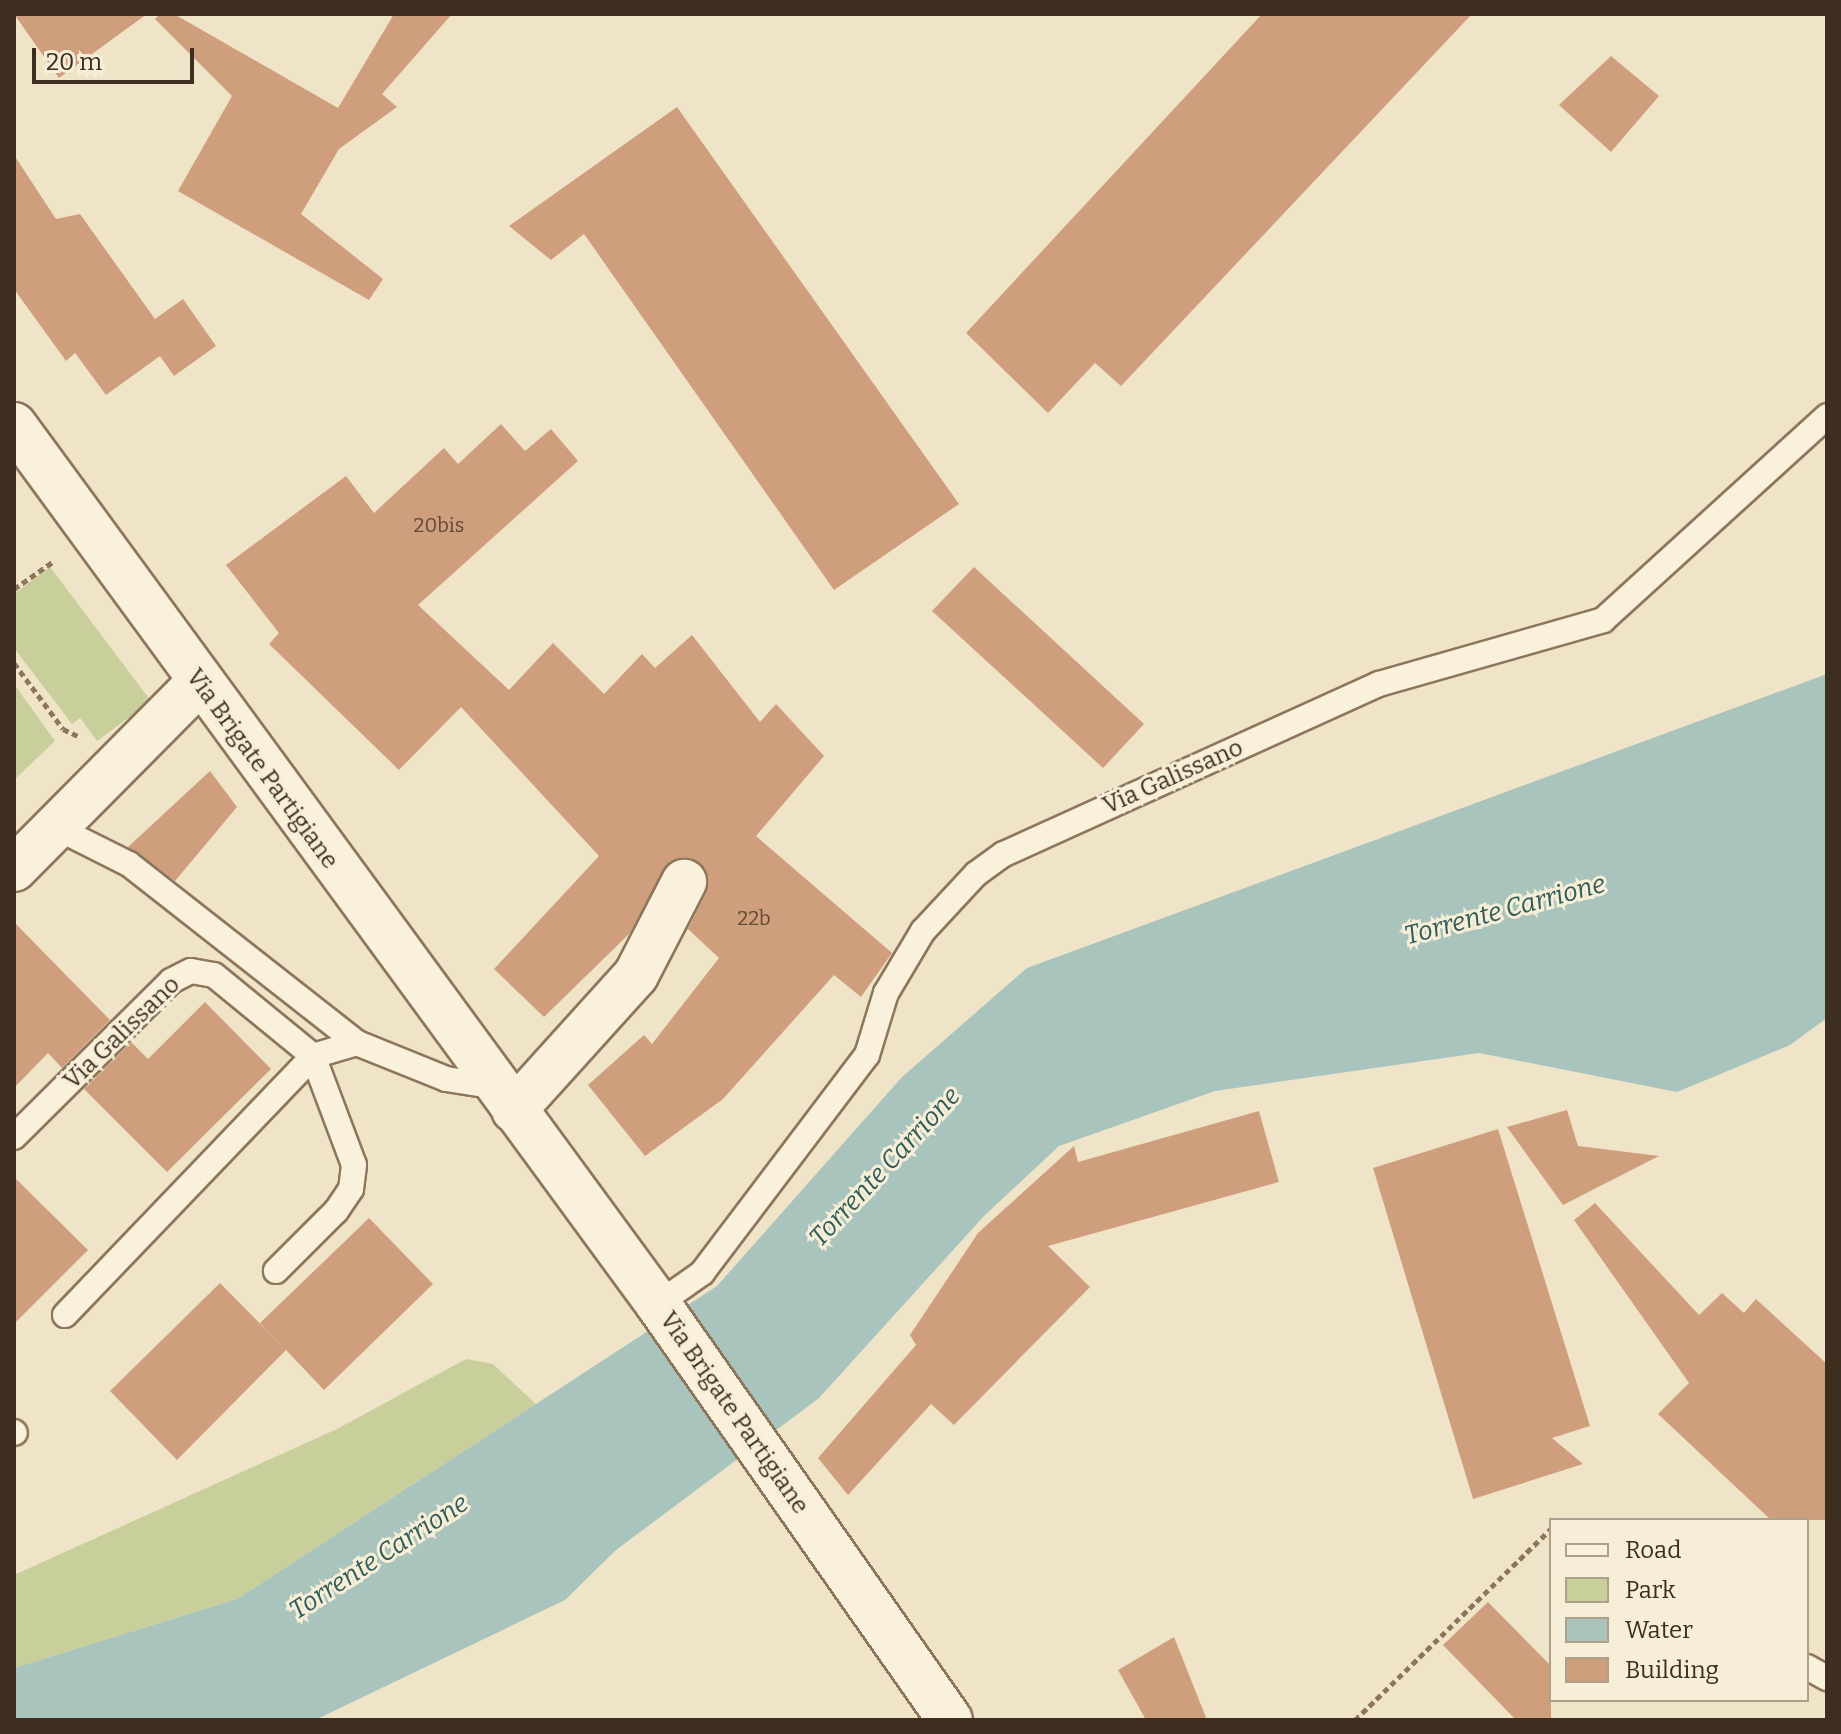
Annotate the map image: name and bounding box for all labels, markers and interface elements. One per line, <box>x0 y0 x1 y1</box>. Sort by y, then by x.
scale bar <box>36 32 198 82</box>
text: 20 m <box>46 48 102 76</box>
house number: 20bis <box>414 513 464 537</box>
street label: Via Brigate Partigiane <box>180 663 344 875</box>
street label: Via Galissano <box>1099 733 1247 821</box>
water label: Torrente Carrione <box>1401 868 1609 952</box>
house number: 22b <box>737 906 771 930</box>
street label: Via Galissano <box>58 971 186 1095</box>
water label: Torrente Carrione <box>803 1081 967 1253</box>
street label: Via Brigate Partigiane <box>653 1306 815 1520</box>
water label: Torrente Carrione <box>284 1488 474 1626</box>
legend <box>1549 1518 1809 1702</box>
text: Road <box>1625 1536 1681 1564</box>
text: Park <box>1625 1576 1676 1604</box>
text: Water <box>1625 1616 1693 1644</box>
text: Building <box>1625 1656 1719 1684</box>

